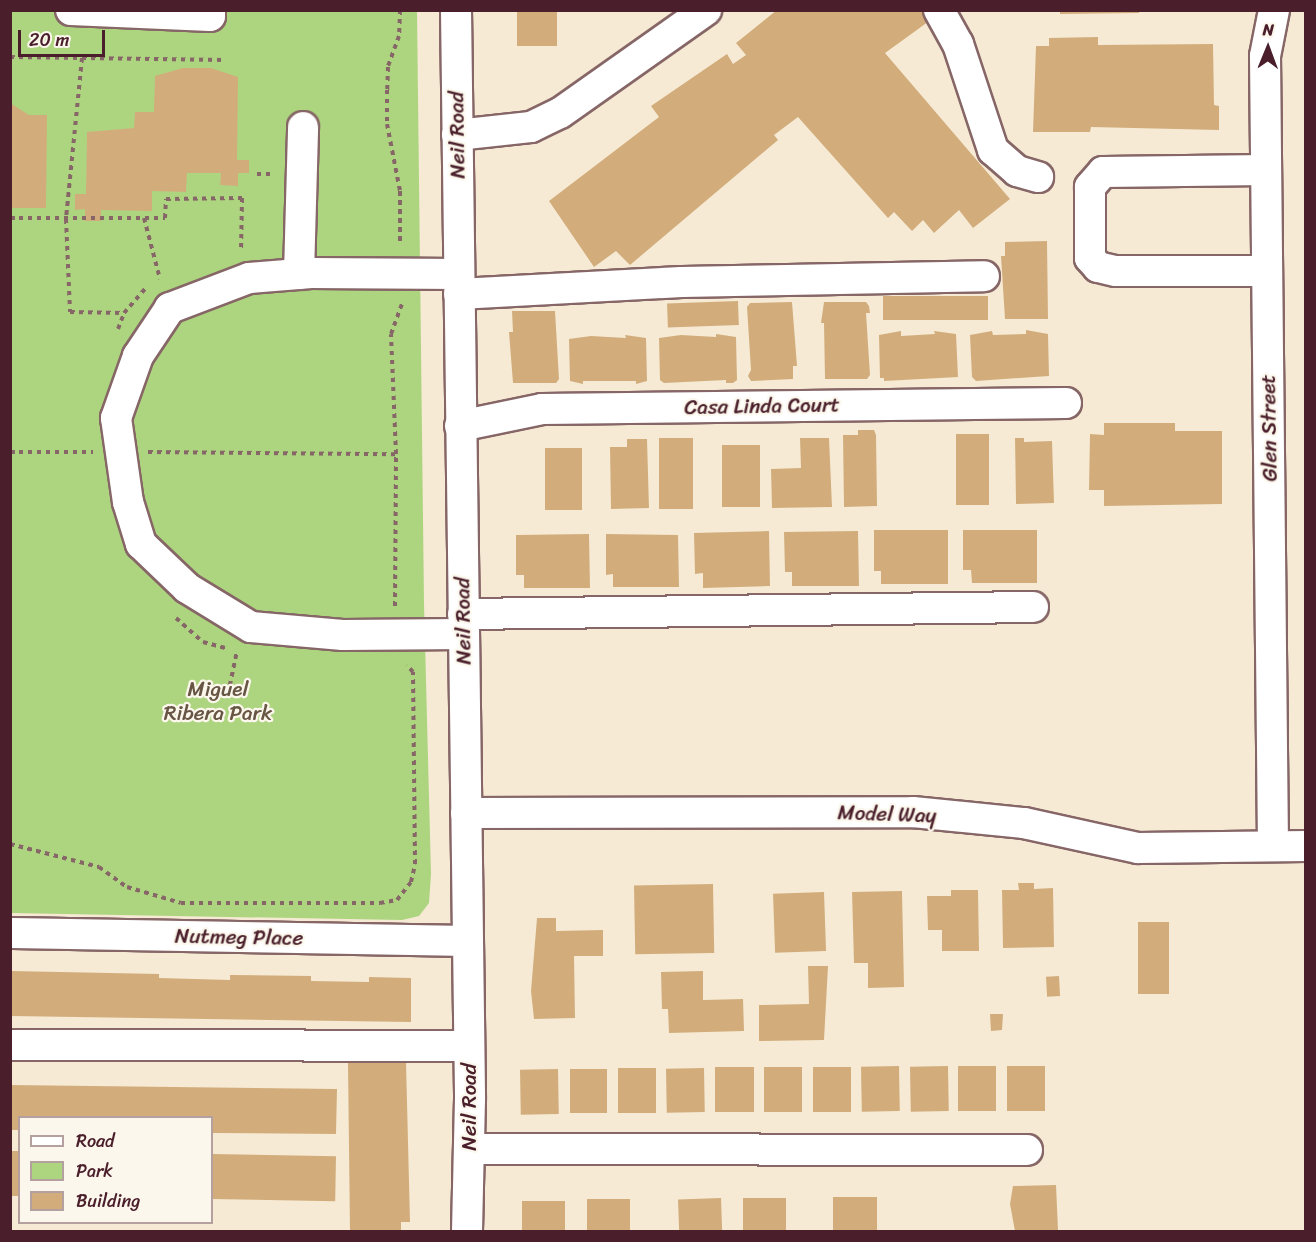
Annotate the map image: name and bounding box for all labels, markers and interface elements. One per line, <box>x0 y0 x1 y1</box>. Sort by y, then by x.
text: N <box>1263 15 1274 44</box>
scale bar <box>21 18 108 56</box>
north arrow <box>1238 18 1298 78</box>
text: 20 m <box>29 24 69 56</box>
street label: Neil Road <box>444 91 470 179</box>
street label: Glen Street <box>1255 374 1283 482</box>
street label: Casa Linda Court <box>684 392 840 420</box>
street label: Neil Road <box>450 577 476 665</box>
park label: Miguel Ribera Park <box>164 676 272 726</box>
street label: Model Way <box>837 800 937 828</box>
street label: Nutmeg Place <box>175 923 303 951</box>
street label: Neil Road <box>456 1063 482 1151</box>
legend <box>18 1116 213 1224</box>
text: Road <box>76 1125 115 1157</box>
text: Park <box>76 1155 113 1187</box>
text: Building <box>76 1185 140 1217</box>

